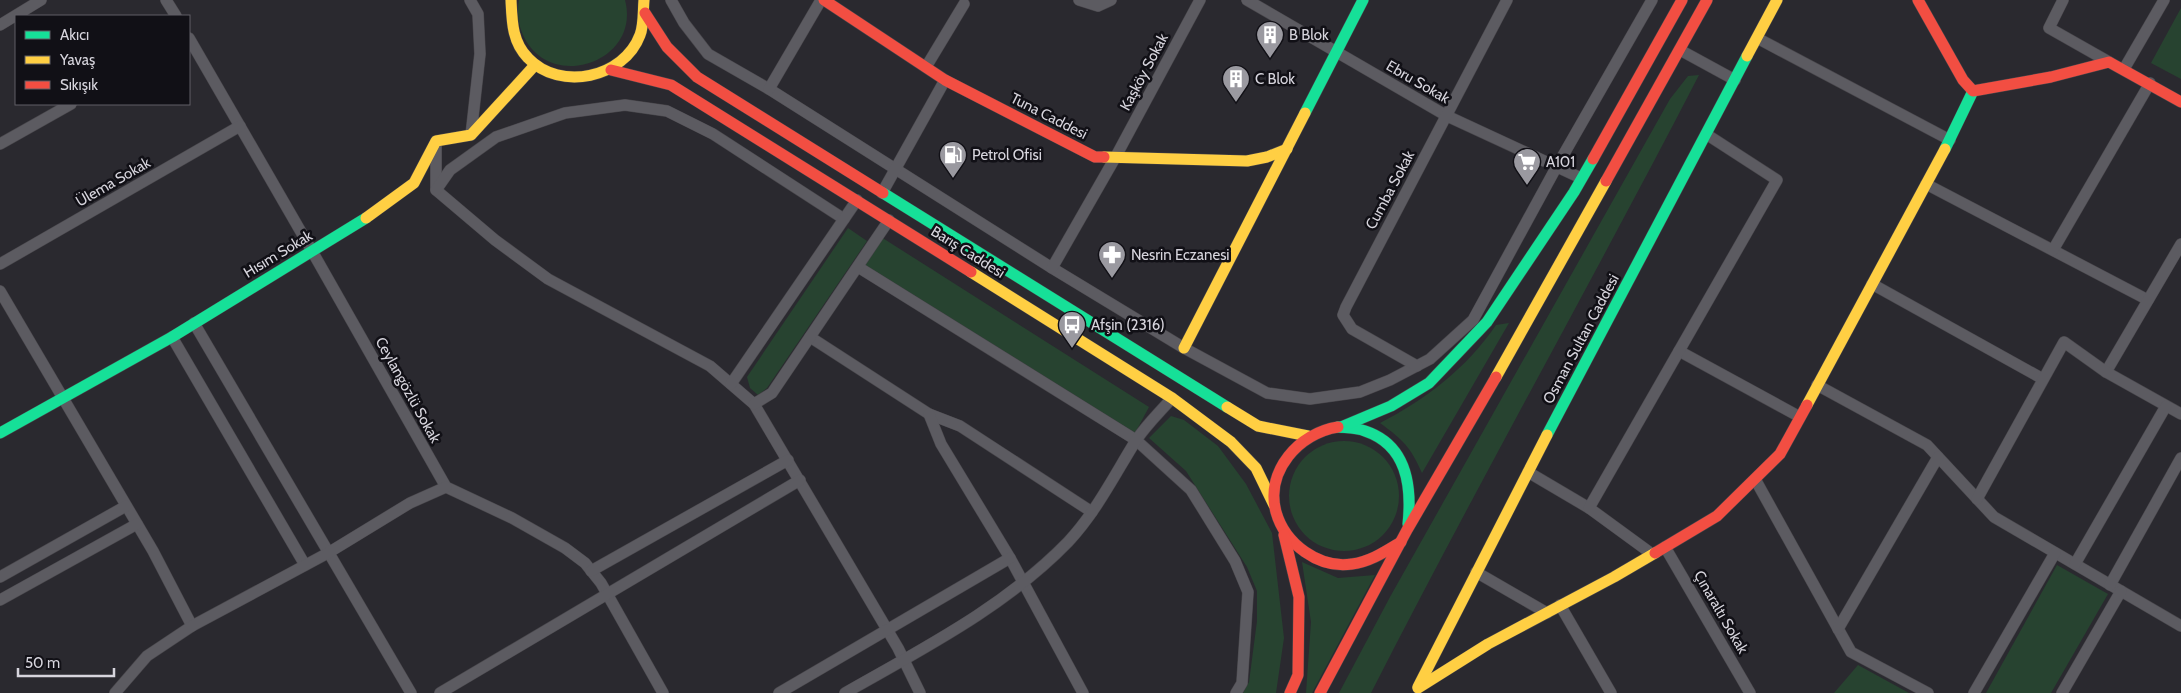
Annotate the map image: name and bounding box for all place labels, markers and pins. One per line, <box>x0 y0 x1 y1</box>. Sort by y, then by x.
building icon: B Blok <box>1255 20 1285 59</box>
place label: B Blok <box>1289 26 1329 44</box>
building icon: C Blok <box>1221 64 1251 103</box>
place label: C Blok <box>1255 70 1295 88</box>
fuel station icon: Petrol Ofisi <box>938 140 968 179</box>
place label: Petrol Ofisi <box>972 146 1042 164</box>
supermarket icon: A101 <box>1512 147 1542 186</box>
place label: A101 <box>1546 153 1575 171</box>
pharmacy icon: Nesrin Eczanesi <box>1097 240 1127 279</box>
place label: Nesrin Eczanesi <box>1131 246 1230 264</box>
bus stop icon: Afşin (2316) <box>1057 310 1087 349</box>
place label: Afşin (2316) <box>1091 316 1165 334</box>

